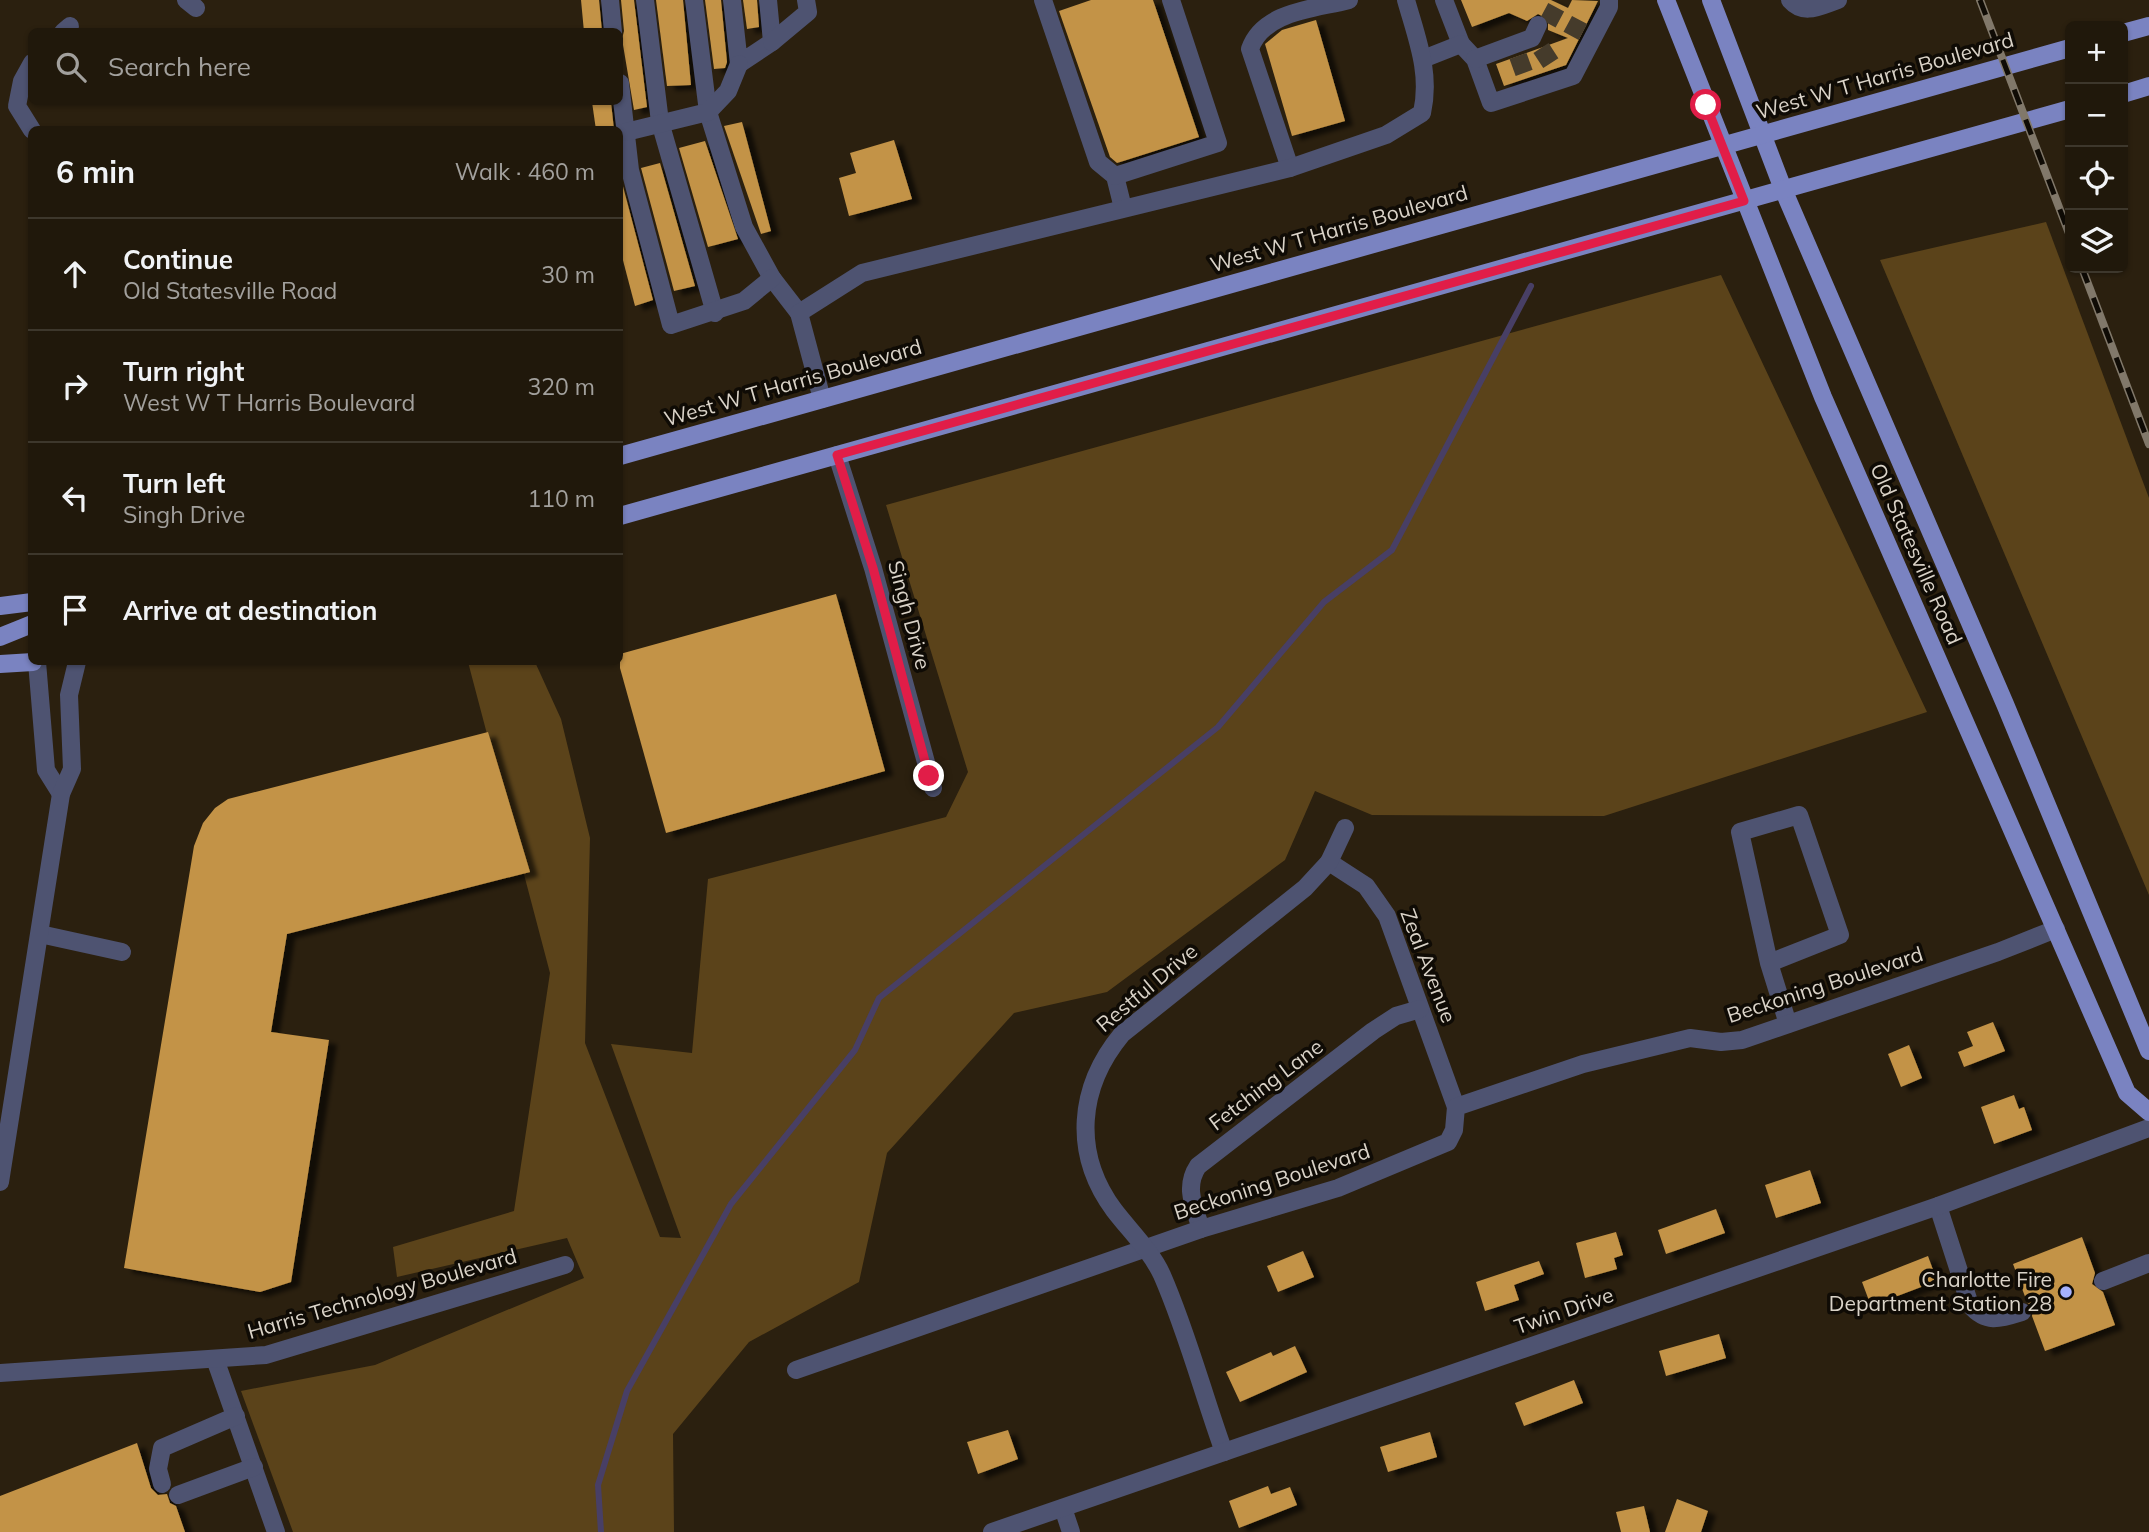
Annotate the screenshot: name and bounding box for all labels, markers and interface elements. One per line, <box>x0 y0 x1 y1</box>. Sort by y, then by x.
map controls <box>2065 21 2128 273</box>
button: + <box>2065 21 2128 84</box>
street label: West W T Harris Boulevard <box>1753 26 2017 124</box>
search box <box>28 28 623 105</box>
icon: search <box>52 48 90 86</box>
text: Search here <box>108 50 251 83</box>
button: − <box>2065 84 2128 147</box>
route start <box>1690 89 1721 120</box>
button: locate <box>2065 147 2128 210</box>
text: 6 min <box>56 153 135 191</box>
text: Walk · 460 m <box>455 157 595 186</box>
street label: West W T Harris Boulevard <box>1207 179 1471 277</box>
button: layers <box>2065 210 2128 273</box>
text: Continue <box>123 243 233 276</box>
icon: ahead <box>56 255 94 293</box>
text: 30 m <box>541 260 595 289</box>
text: Old Statesville Road <box>123 276 337 305</box>
street label: West W T Harris Boulevard <box>661 333 925 431</box>
text: Turn right <box>123 355 244 388</box>
icon: right <box>56 367 94 405</box>
text: 320 m <box>527 372 595 401</box>
text: West W T Harris Boulevard <box>123 388 415 417</box>
street label: Old Statesville Road <box>1865 459 1969 648</box>
text: Turn left <box>123 467 225 500</box>
icon: left <box>56 479 94 517</box>
text: 110 m <box>527 484 595 513</box>
text: Singh Drive <box>123 500 245 529</box>
street label: Singh Drive <box>883 557 937 672</box>
icon: arrive <box>56 591 94 629</box>
text: Arrive at destination <box>123 594 378 627</box>
route end <box>913 760 944 791</box>
street label: Zeal Avenue <box>1395 905 1463 1026</box>
street label: Restful Drive <box>1091 937 1202 1037</box>
street label: Beckoning Boulevard <box>1723 940 1926 1028</box>
street label: Fetching Lane <box>1203 1033 1328 1136</box>
street label: Beckoning Boulevard <box>1170 1137 1373 1225</box>
street label: Harris Technology Boulevard <box>244 1242 519 1344</box>
place label: Charlotte Fire Department Station 28 <box>1829 1266 2052 1316</box>
street label: Twin Drive <box>1511 1281 1617 1339</box>
marker: Charlotte Fire Department Station 28 <box>2058 1284 2074 1300</box>

